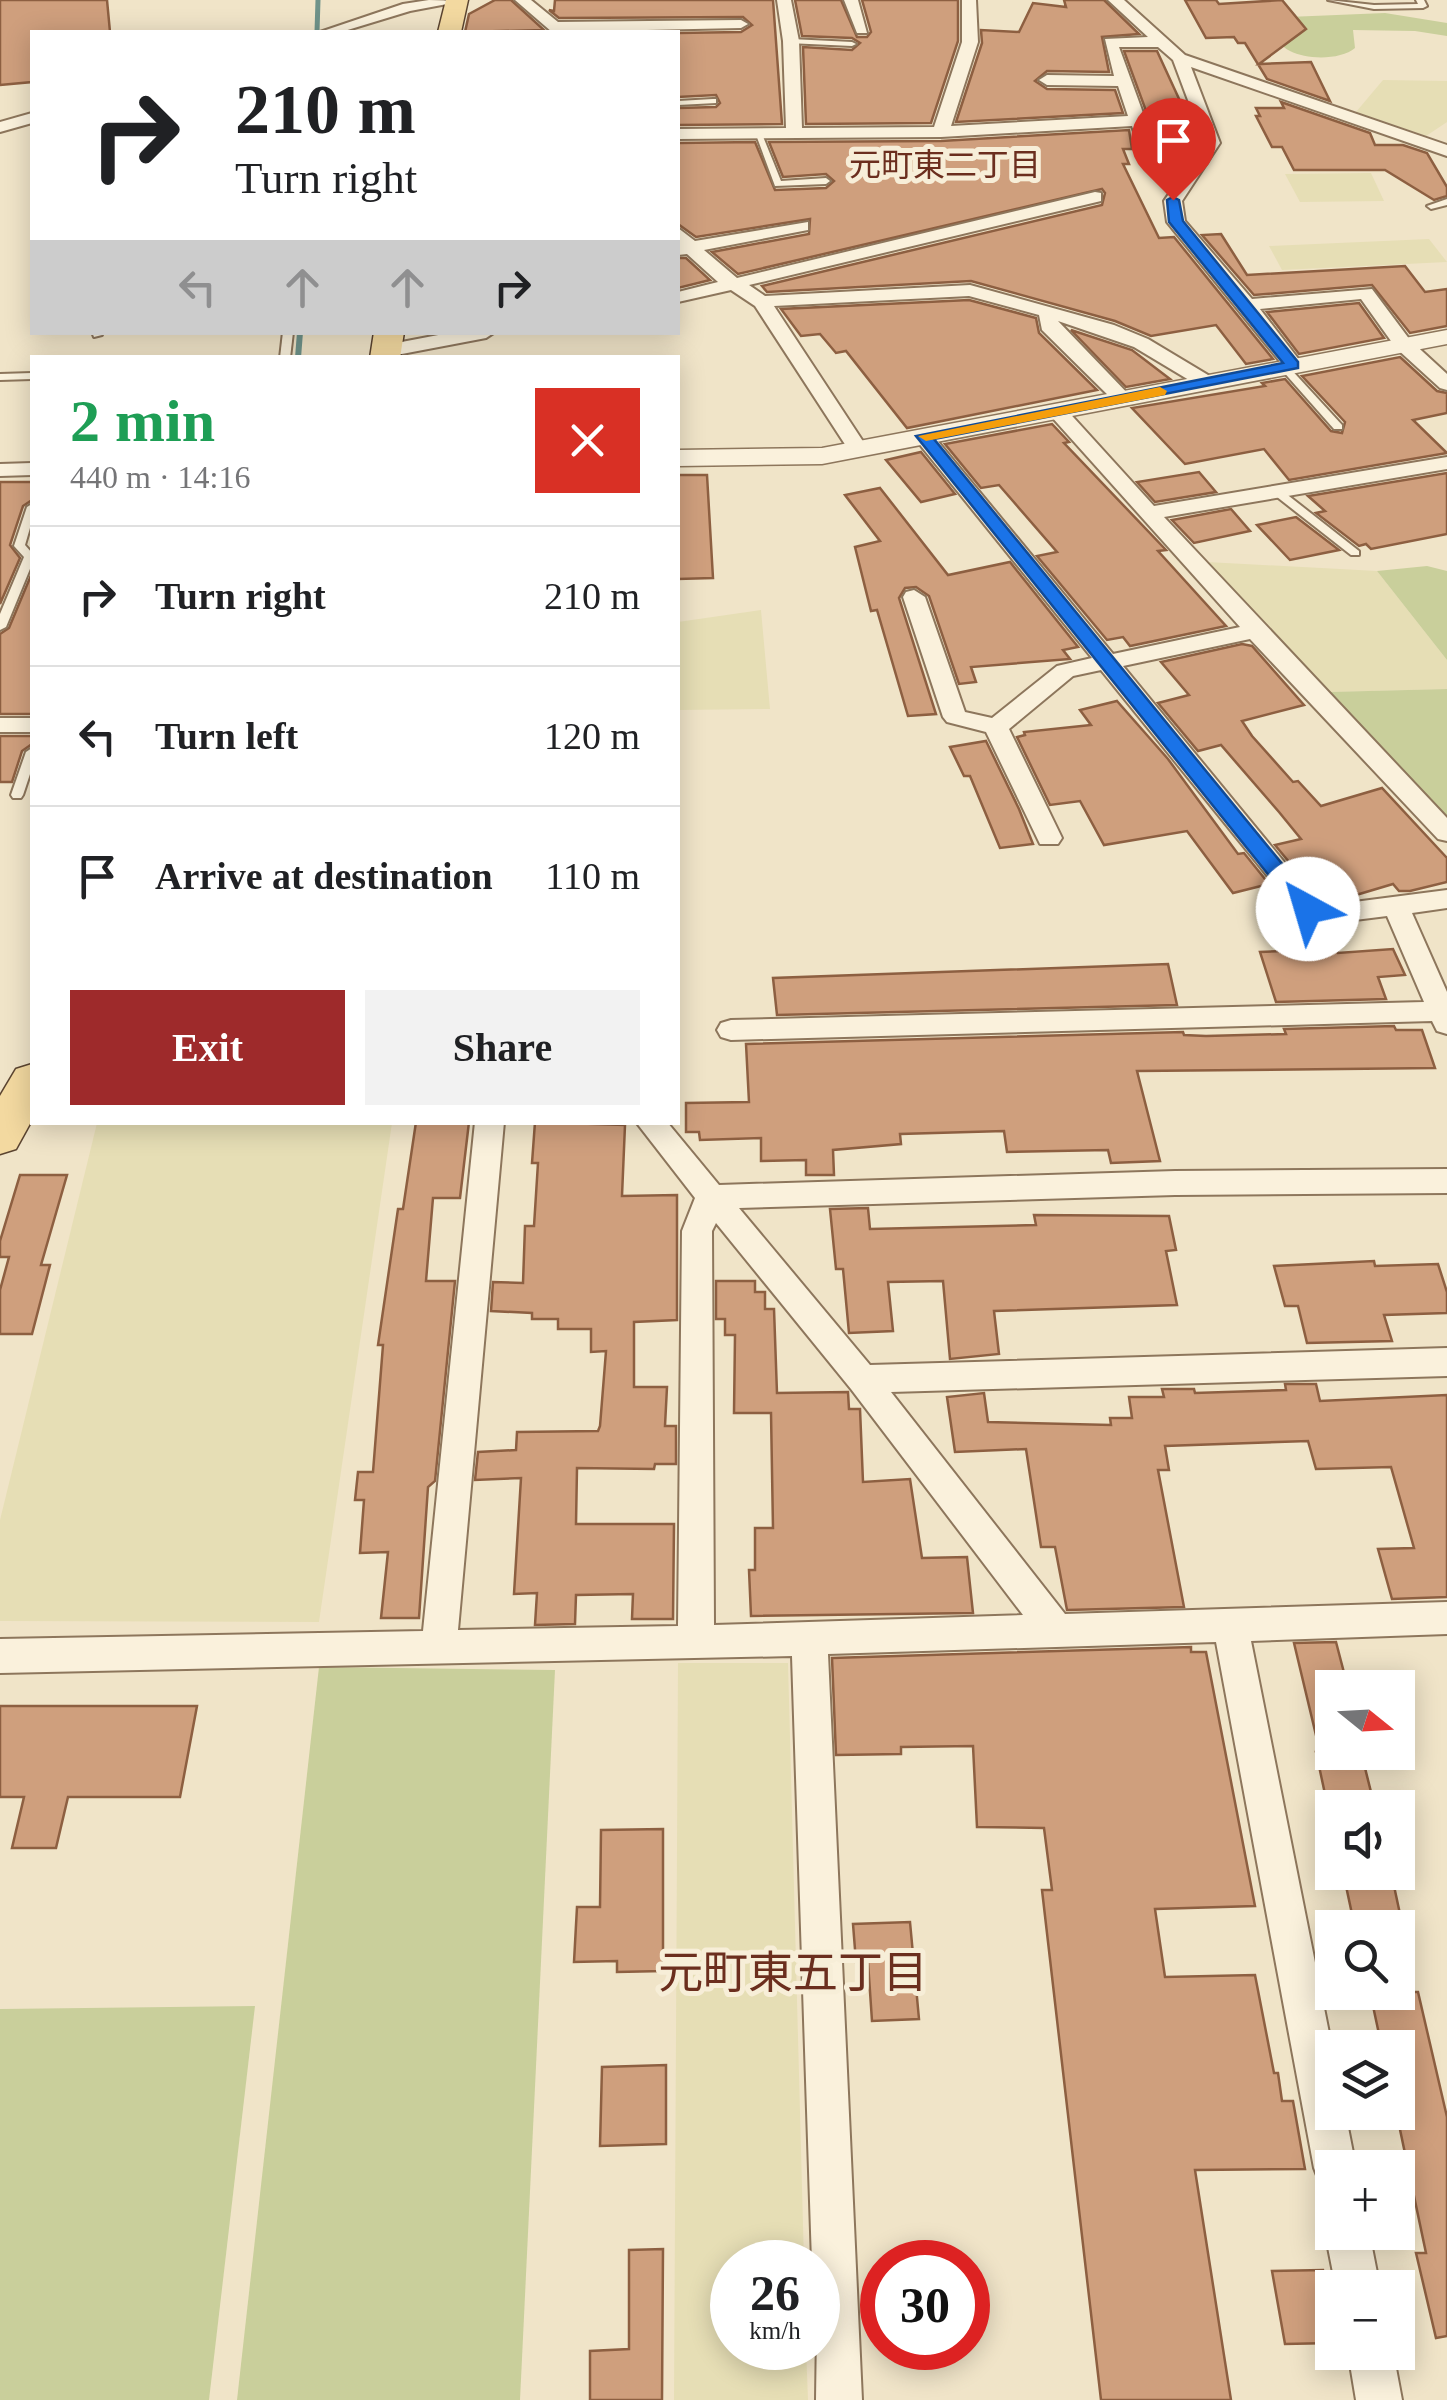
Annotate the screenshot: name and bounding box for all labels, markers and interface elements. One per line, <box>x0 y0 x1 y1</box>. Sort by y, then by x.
icon: right <box>70 70 200 200</box>
text: 210 m <box>235 71 416 148</box>
pin <box>1131 98 1216 201</box>
icon: arrive <box>1146 113 1201 168</box>
district label: 元町東二丁目 <box>849 147 1041 183</box>
text: Turn right <box>235 153 417 203</box>
icon: left <box>170 260 225 315</box>
icon: ahead <box>275 260 330 315</box>
icon: ahead <box>380 260 435 315</box>
icon: right <box>485 260 540 315</box>
text: 2 min <box>70 388 215 454</box>
button: close <box>535 388 640 493</box>
text: 440 m · 14:16 <box>70 459 250 495</box>
icon: right <box>70 569 125 624</box>
text: Turn right <box>155 575 326 617</box>
text: 210 m <box>544 575 640 617</box>
icon: left <box>70 709 125 764</box>
text: Turn left <box>155 715 298 757</box>
text: 120 m <box>544 715 640 757</box>
icon: arrive <box>70 849 125 904</box>
text: Arrive at destination <box>155 855 493 897</box>
text: 110 m <box>545 855 640 897</box>
position arrow <box>1256 857 1360 961</box>
button: Exit <box>70 990 345 1105</box>
button: Share <box>365 990 640 1105</box>
north arrow <box>1315 1670 1415 1770</box>
map controls <box>1315 1670 1415 2370</box>
button: sound <box>1315 1790 1415 1890</box>
button: search <box>1315 1910 1415 2010</box>
district label: 元町東五丁目 <box>658 1948 928 1998</box>
button: layers <box>1315 2030 1415 2130</box>
button: + <box>1315 2150 1415 2250</box>
speed limit sign: 30 <box>860 2240 990 2370</box>
text: 26 <box>750 2265 800 2321</box>
button: − <box>1315 2270 1415 2370</box>
text: km/h <box>749 2317 801 2344</box>

